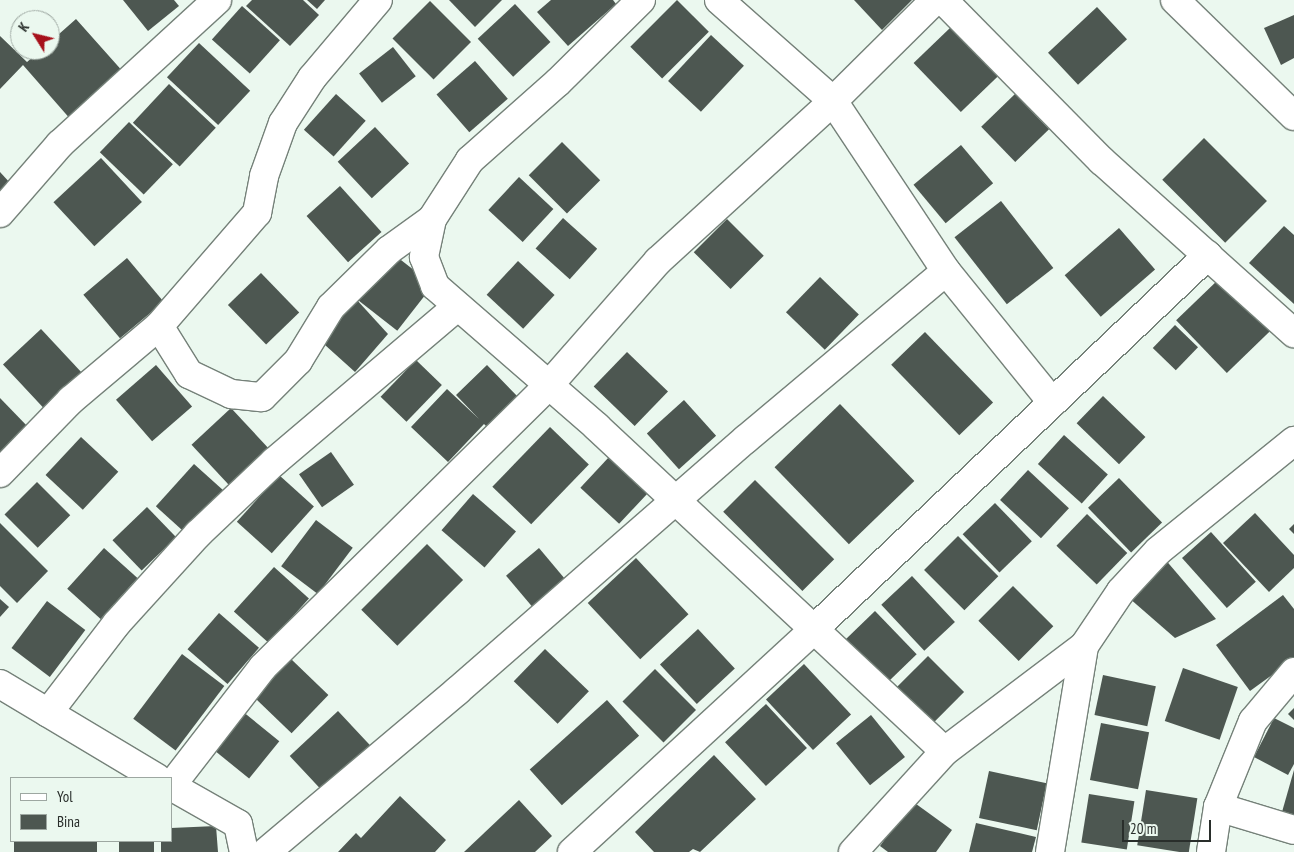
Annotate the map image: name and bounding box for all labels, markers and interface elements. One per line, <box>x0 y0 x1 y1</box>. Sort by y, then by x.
north arrow <box>10 10 60 60</box>
text: K <box>14 19 33 35</box>
legend <box>10 777 172 842</box>
text: Yol <box>57 787 73 806</box>
scale bar <box>1124 810 1213 842</box>
text: Bina <box>57 812 80 831</box>
text: 20 m <box>1130 819 1156 838</box>

